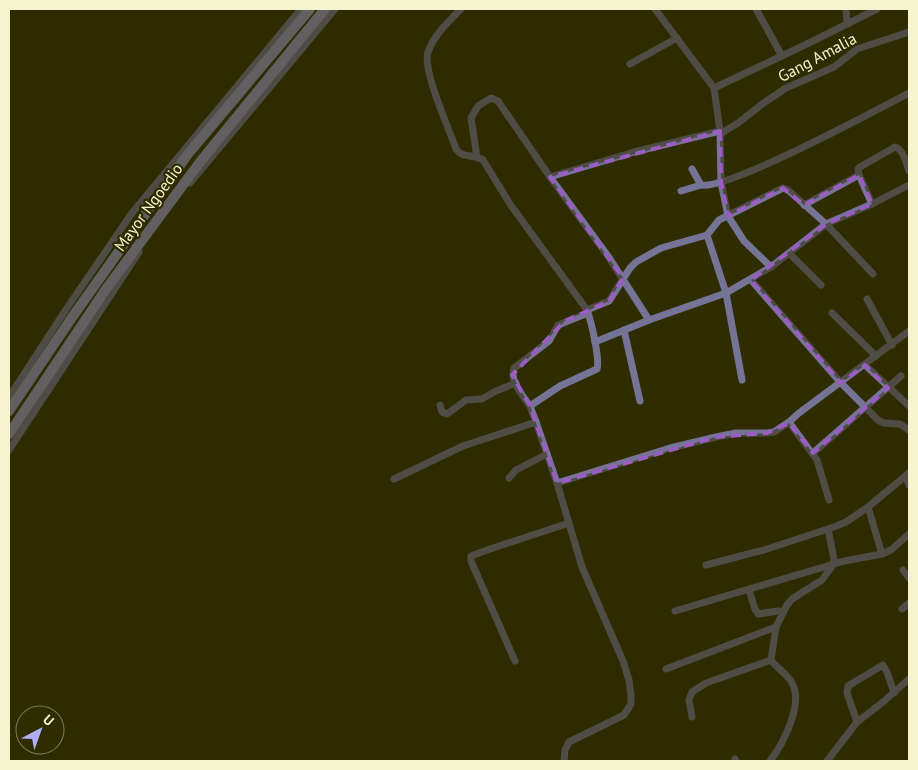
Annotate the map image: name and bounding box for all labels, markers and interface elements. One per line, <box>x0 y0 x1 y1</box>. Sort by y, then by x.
street label: Gang Amalia <box>774 28 860 86</box>
street label: Mayor Ngoedio <box>109 159 187 255</box>
north arrow <box>15 705 65 755</box>
text: U <box>39 711 58 730</box>

